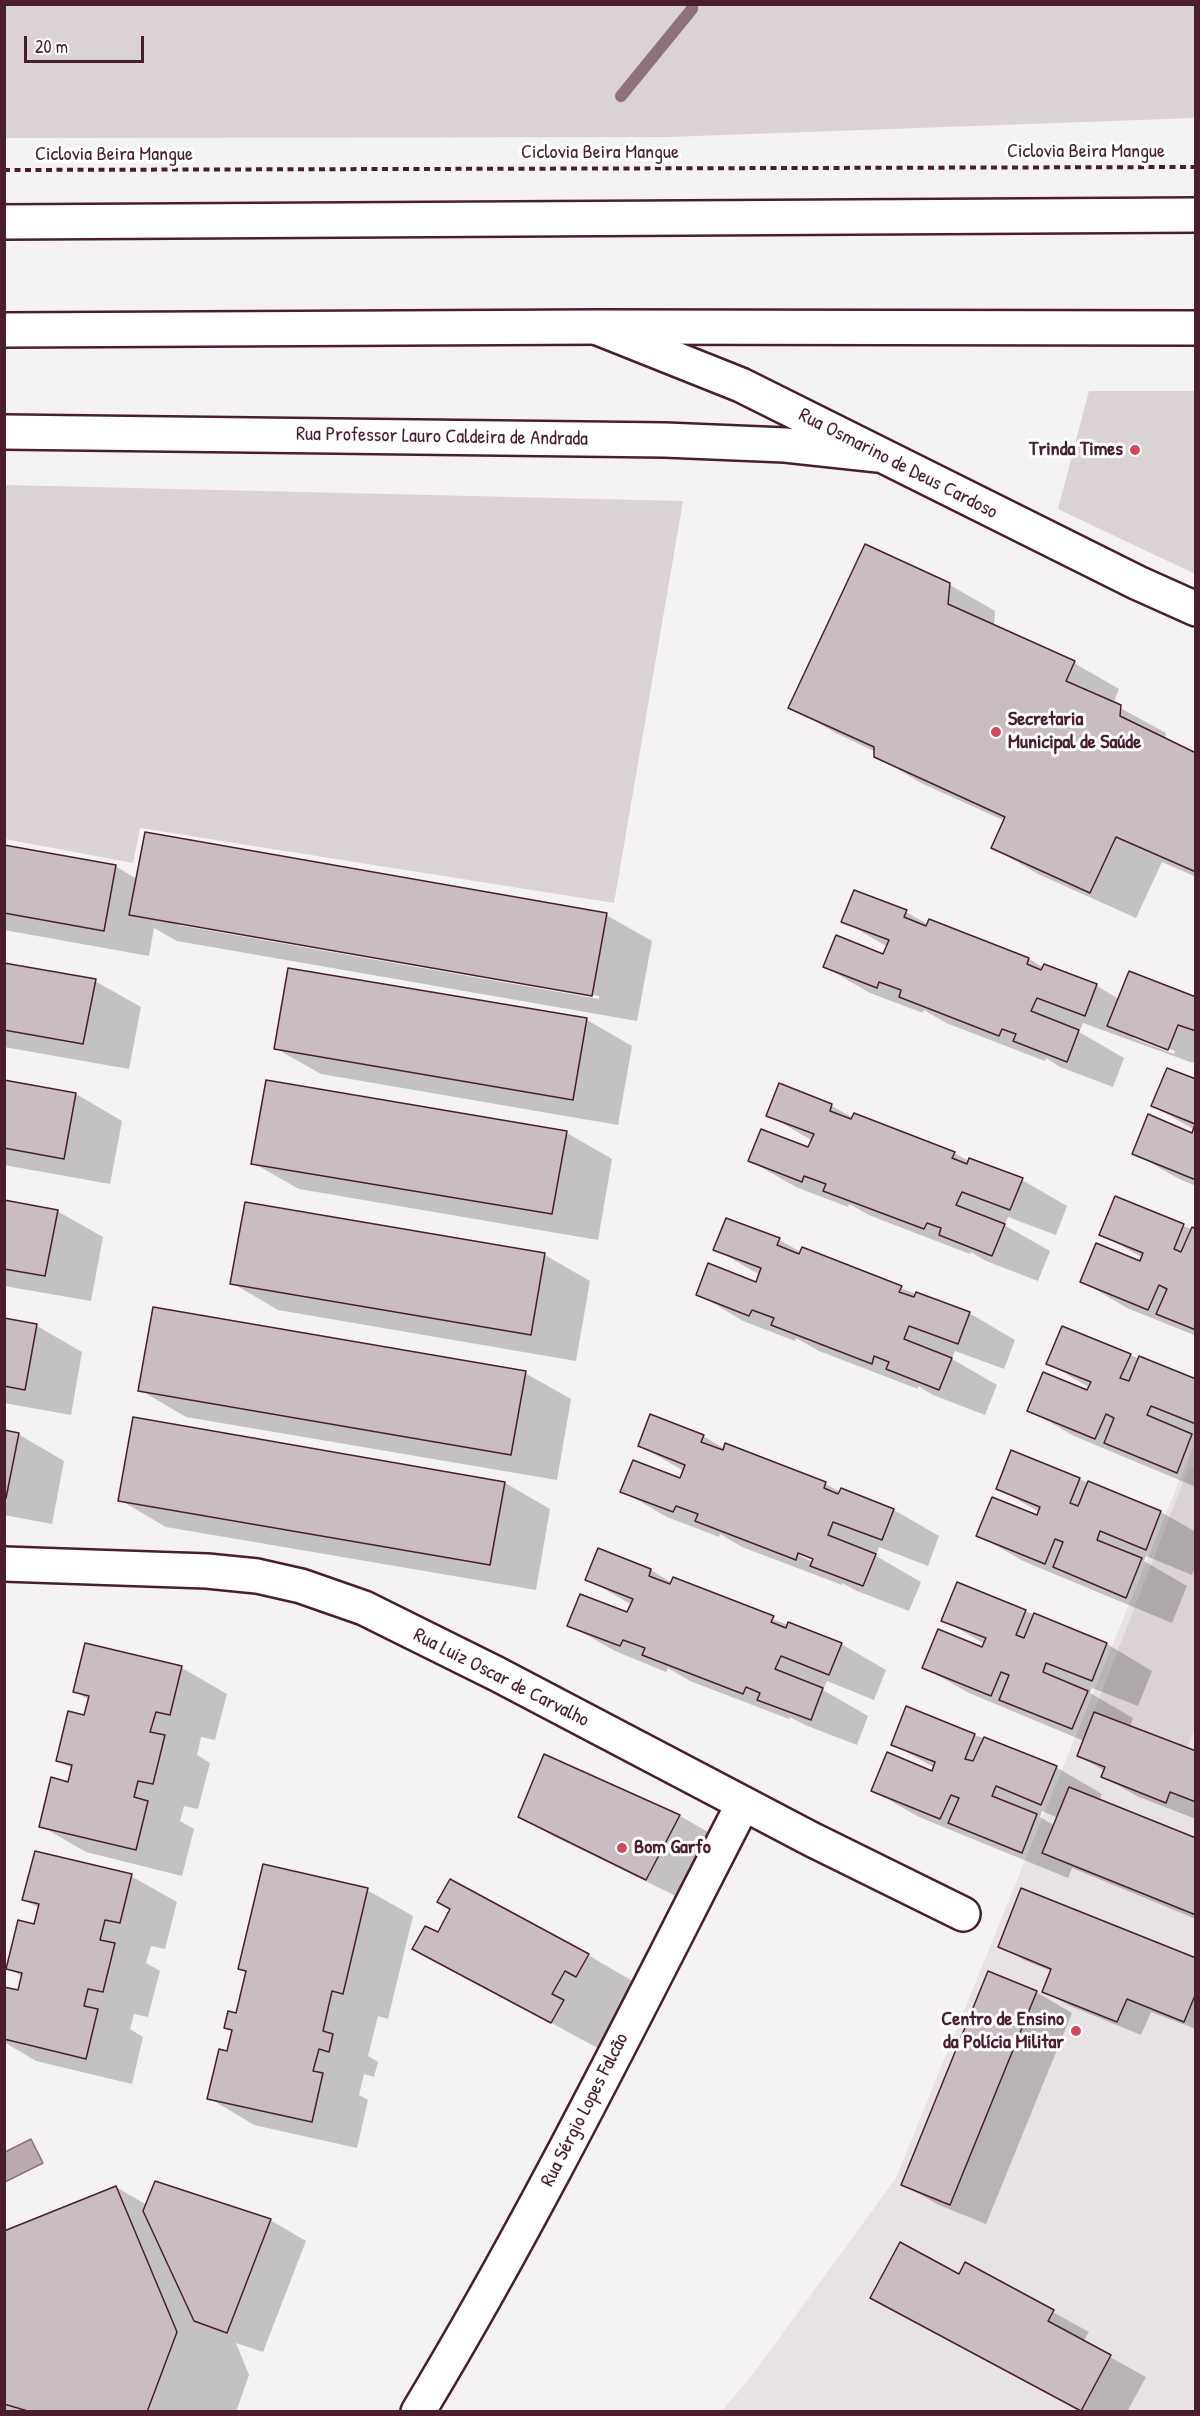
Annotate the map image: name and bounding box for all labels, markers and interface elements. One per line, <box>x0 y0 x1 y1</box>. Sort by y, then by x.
scale bar <box>27 24 147 62</box>
text: 20 m <box>35 34 68 59</box>
street label: Ciclovia Beira Mangue <box>1007 140 1165 164</box>
street label: Ciclovia Beira Mangue <box>521 141 679 165</box>
street label: Ciclovia Beira Mangue <box>35 143 193 167</box>
street label: Rua Osmarino de Deus Cardoso <box>795 403 1001 525</box>
street label: Rua Professor Lauro Caldeira de Andrada <box>296 422 588 452</box>
place label: Trinda Times <box>1029 438 1123 462</box>
marker: Trinda Times <box>1128 443 1142 457</box>
place label: Secretaria Municipal de Saúde <box>1008 708 1141 755</box>
marker: Secretaria Municipal de Saúde <box>989 725 1003 739</box>
street label: Rua Luiz Oscar de Carvalho <box>409 1623 593 1733</box>
place label: Bom Garfo <box>634 1836 711 1860</box>
marker: Bom Garfo <box>615 1841 629 1855</box>
place label: Centro de Ensino da Polícia Militar <box>941 2008 1064 2055</box>
marker: Centro de Ensino da Polícia Militar <box>1069 2024 1083 2038</box>
street label: Rua Sérgio Lopes Falcão <box>536 2029 634 2191</box>

